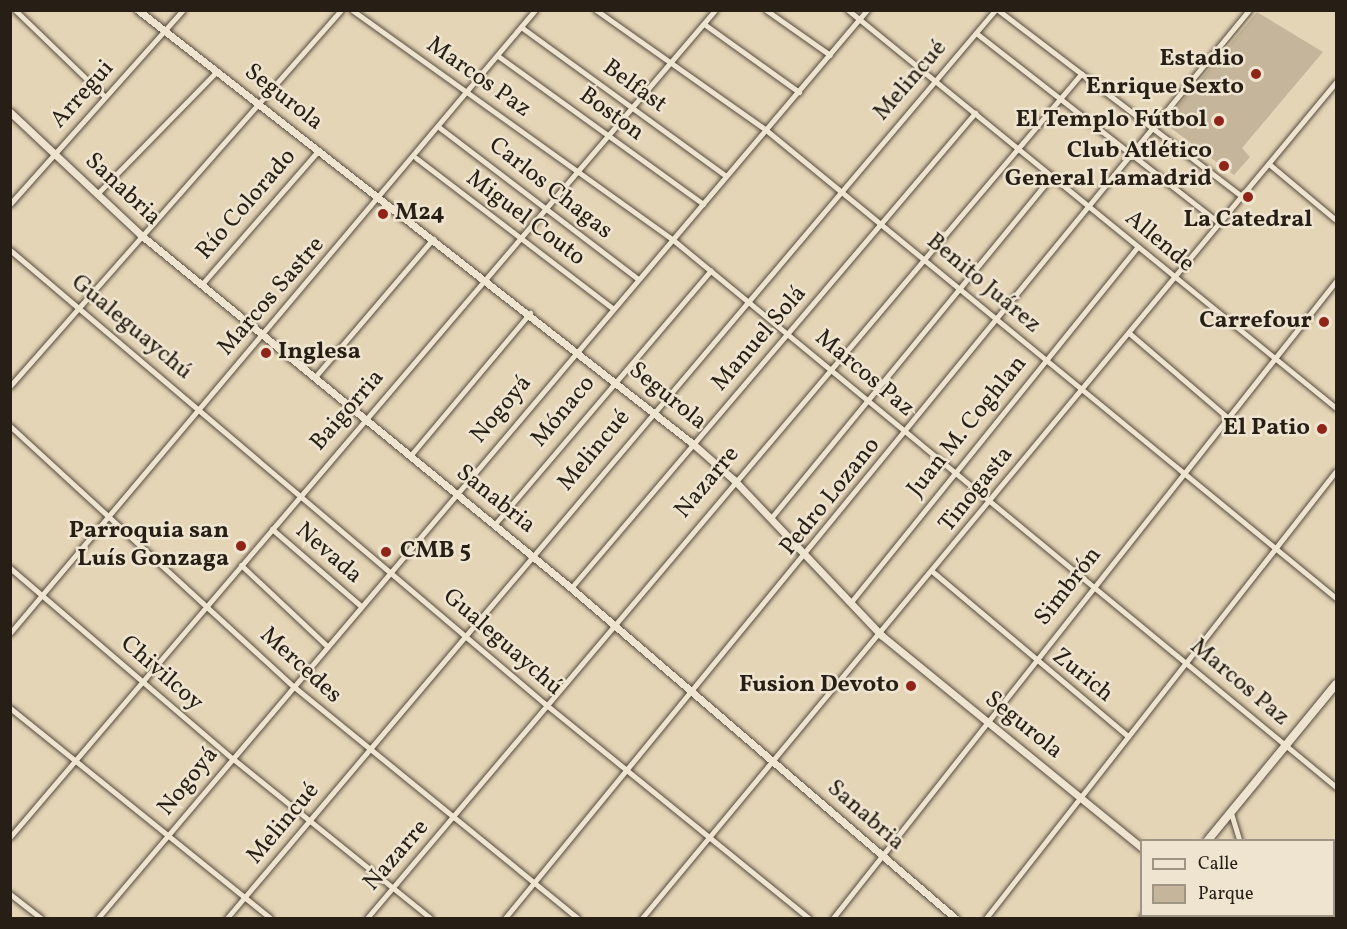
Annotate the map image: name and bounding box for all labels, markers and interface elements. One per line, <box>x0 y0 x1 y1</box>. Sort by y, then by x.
street label: Marcos Paz <box>420 32 536 124</box>
street label: Melincué <box>868 35 954 127</box>
place label: Estadio Enrique Sexto <box>1086 46 1244 102</box>
street label: Belfast <box>596 54 672 120</box>
street label: Arregui <box>45 55 121 135</box>
street label: Segurola <box>238 58 328 138</box>
marker: Estadio Enrique Sexto <box>1249 67 1263 81</box>
street label: Boston <box>573 82 649 148</box>
place label: El Templo Fútbol <box>1015 107 1207 135</box>
marker: El Templo Fútbol <box>1212 114 1226 128</box>
street label: Carlos Chagas <box>482 132 618 246</box>
place label: Club Atlético General Lamadrid <box>1005 138 1212 194</box>
street label: Río Colorado <box>191 144 303 266</box>
street label: Sanabria <box>78 147 166 233</box>
marker: Club Atlético General Lamadrid <box>1217 159 1231 173</box>
street label: Miguel Couto <box>460 165 590 273</box>
marker: La Catedral <box>1241 190 1255 204</box>
place label: M24 <box>395 200 445 228</box>
street label: Allende <box>1118 205 1200 279</box>
marker: M24 <box>376 207 390 221</box>
place label: La Catedral <box>1183 207 1313 235</box>
street label: Benito Juárez <box>920 228 1046 340</box>
street label: Marcos Sastre <box>213 232 331 362</box>
street label: Gualeguaychú <box>65 269 197 387</box>
street label: Manuel Solá <box>706 280 814 398</box>
place label: Carrefour <box>1199 308 1312 336</box>
marker: Carrefour <box>1317 315 1331 329</box>
street label: Marcos Paz <box>808 324 920 424</box>
place label: Inglesa <box>278 339 361 367</box>
marker: Inglesa <box>259 346 273 360</box>
street label: Juan M. Coghlan <box>902 350 1034 504</box>
street label: Segurola <box>622 357 712 437</box>
street label: Baigorria <box>305 364 391 458</box>
street label: Nogoyá <box>465 370 539 450</box>
street label: Mónaco <box>526 370 602 454</box>
street label: Melincué <box>553 404 637 498</box>
place label: El Patio <box>1223 415 1310 443</box>
marker: El Patio <box>1315 422 1329 436</box>
street label: Pedro Lozano <box>775 432 887 562</box>
street label: Nazarre <box>670 441 746 525</box>
street label: Tinogasta <box>934 441 1020 539</box>
street label: Sanabria <box>449 459 541 541</box>
street label: Nevada <box>289 517 367 591</box>
place label: Parroquia san Luís Gonzaga <box>69 518 229 574</box>
place label: CMB 5 <box>400 538 471 566</box>
marker: Parroquia san Luís Gonzaga <box>234 539 248 553</box>
street label: Simbrón <box>1029 542 1109 632</box>
marker: CMB 5 <box>377 543 395 561</box>
street label: Gualeguaychú <box>436 583 568 703</box>
street label: Mercedes <box>253 622 347 710</box>
street label: Chivilcoy <box>114 630 208 718</box>
street label: Marcos Paz <box>1183 633 1295 733</box>
street label: Zurich <box>1046 643 1118 709</box>
place label: Fusion Devoto <box>739 672 899 700</box>
marker: Fusion Devoto <box>904 679 918 693</box>
street label: Segurola <box>978 686 1068 766</box>
street label: Nogoyá <box>153 742 225 822</box>
street label: Sanabria <box>820 774 910 858</box>
street label: Melincué <box>242 777 326 871</box>
street label: Nazarre <box>358 814 436 898</box>
legend <box>1140 839 1335 917</box>
text: Calle <box>1198 852 1238 877</box>
text: Parque <box>1198 882 1253 907</box>

